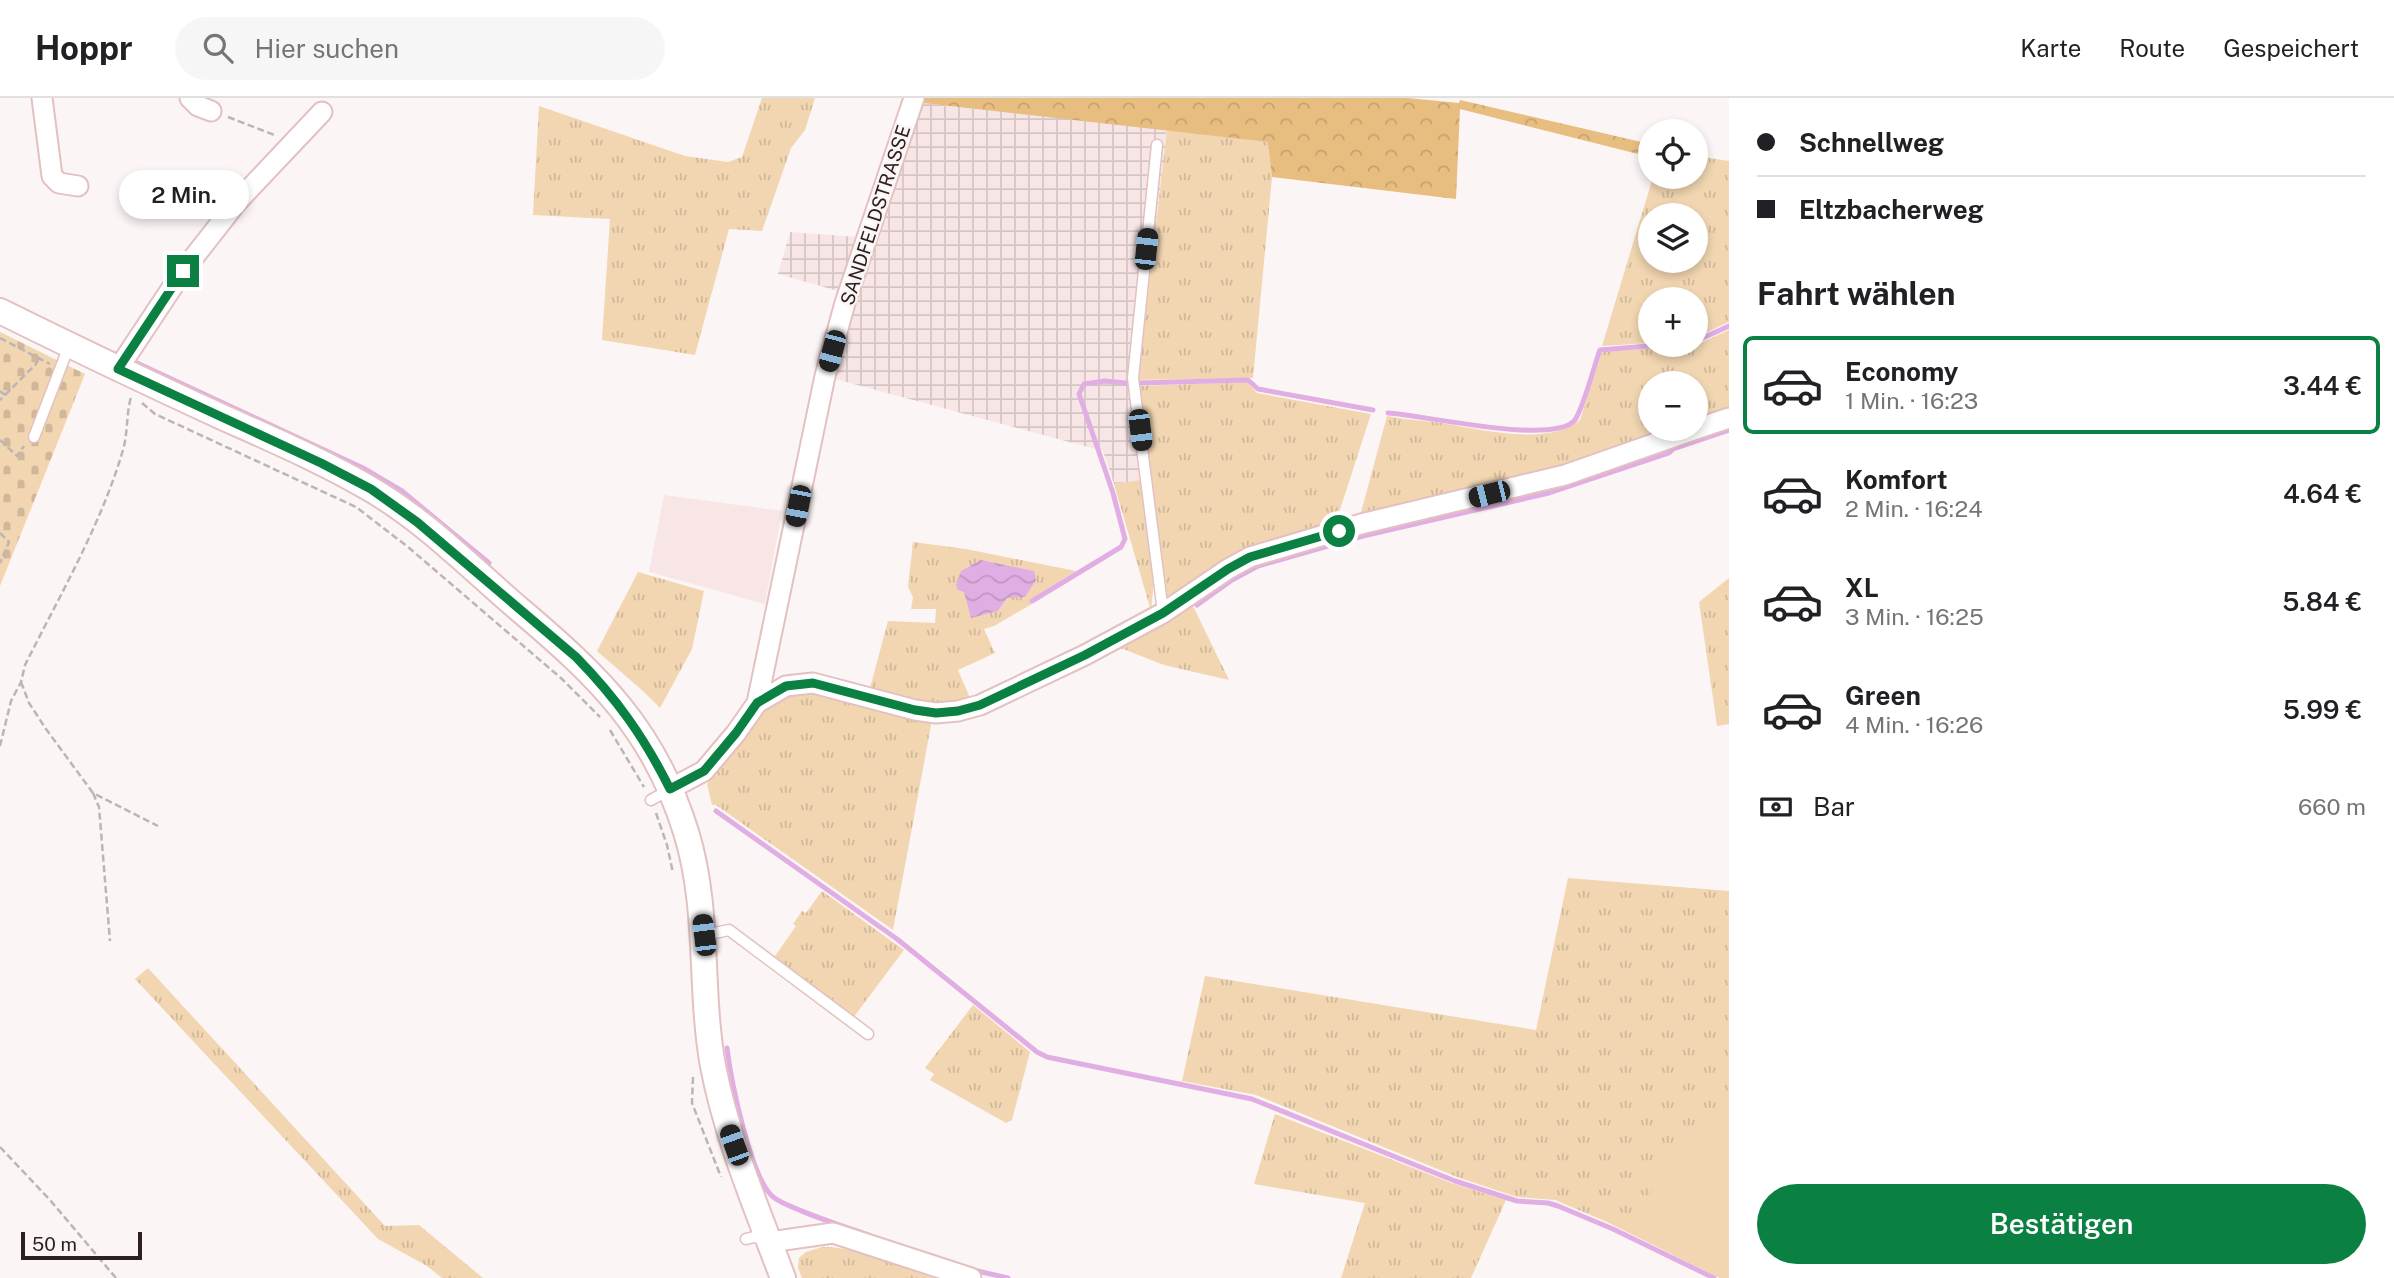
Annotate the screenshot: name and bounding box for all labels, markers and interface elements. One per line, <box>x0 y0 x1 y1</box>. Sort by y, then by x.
search box <box>175 17 665 80</box>
text: Hoppr <box>35 29 133 67</box>
icon: search <box>199 29 237 67</box>
text: Hier suchen <box>255 33 399 64</box>
text: Karte <box>2020 34 2081 62</box>
text: Route <box>2119 34 2185 62</box>
text: Gespeichert <box>2223 34 2359 62</box>
map controls <box>1638 119 1708 441</box>
button: locate <box>1638 119 1708 189</box>
street label: SANDFELDSTRASSE <box>836 122 914 308</box>
text: Schnellweg <box>1799 127 1944 158</box>
callout: 2 Min. <box>118 170 248 218</box>
text: 2 Min. <box>151 181 217 208</box>
text: Eltzbacherweg <box>1799 194 1984 225</box>
button: layers <box>1638 203 1708 273</box>
car <box>1134 227 1159 271</box>
route end <box>167 255 199 287</box>
text: Fahrt wählen <box>1757 275 1956 312</box>
button: + <box>1638 287 1708 357</box>
car <box>817 328 848 374</box>
icon: car <box>1761 354 1824 417</box>
text: Economy <box>1845 356 1958 387</box>
text: 3.44 € <box>2283 370 2362 401</box>
button: − <box>1638 371 1708 441</box>
text: 1 Min. · 16:23 <box>1845 387 1978 414</box>
car <box>1128 408 1153 452</box>
icon: car <box>1761 462 1824 525</box>
text: Komfort <box>1845 464 1947 495</box>
text: 4.64 € <box>2283 478 2362 509</box>
car <box>1467 479 1512 509</box>
car <box>784 483 813 529</box>
text: 2 Min. · 16:24 <box>1845 495 1983 522</box>
route start <box>1323 515 1355 547</box>
icon: car <box>1761 570 1824 633</box>
text: XL <box>1845 572 1879 603</box>
text: 5.84 € <box>2282 586 2362 617</box>
text: 3 Min. · 16:25 <box>1845 603 1984 630</box>
icon: car <box>1761 678 1824 741</box>
text: Green <box>1845 680 1921 711</box>
text: 5.99 € <box>2283 694 2362 725</box>
text: 4 Min. · 16:26 <box>1845 711 1983 738</box>
icon: cash <box>1757 788 1795 826</box>
text: Bar <box>1813 791 1855 822</box>
text: 660 m <box>2298 793 2366 820</box>
car <box>692 913 717 957</box>
car <box>717 1122 752 1168</box>
button: Bestätigen <box>1757 1184 2366 1264</box>
scale bar <box>21 1229 142 1261</box>
text: 50 m <box>32 1233 77 1255</box>

